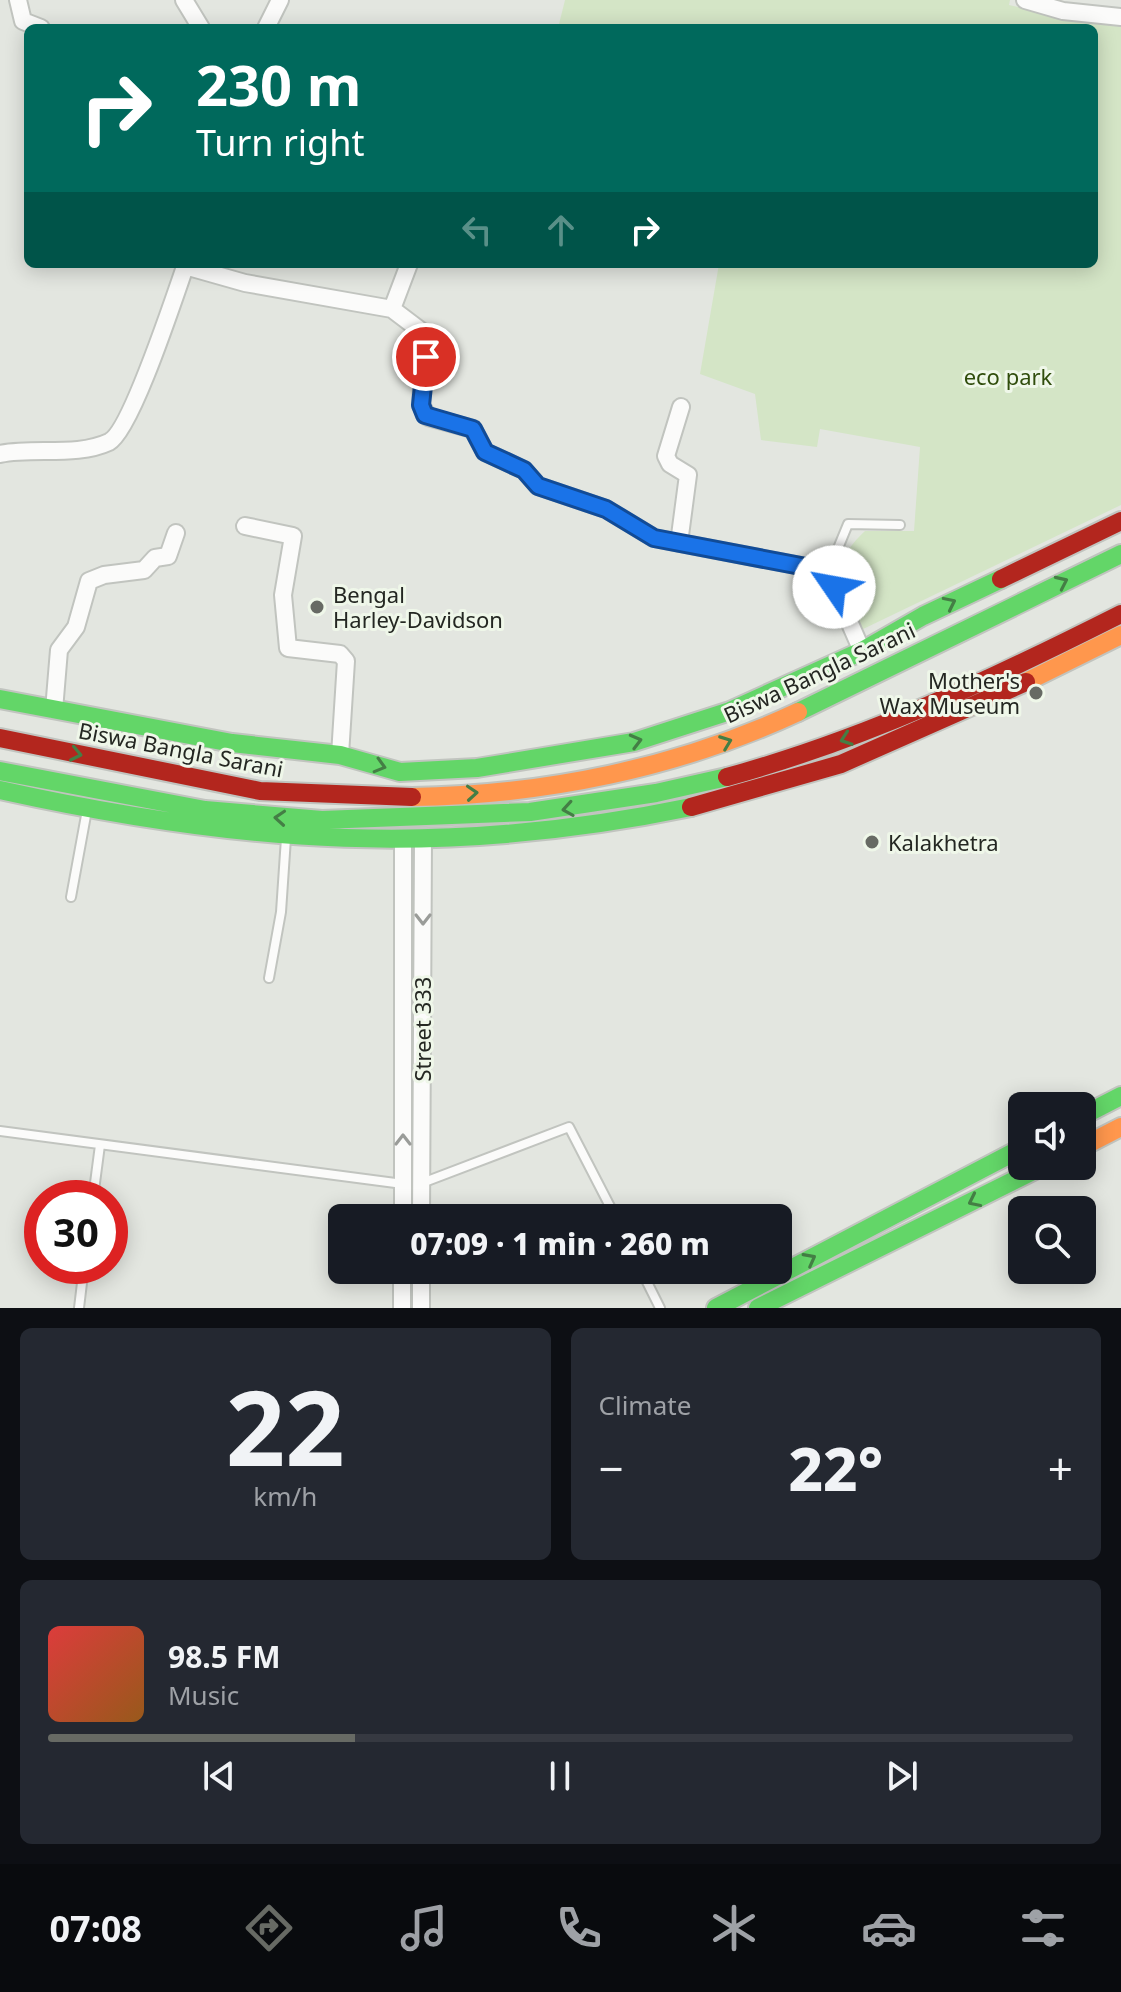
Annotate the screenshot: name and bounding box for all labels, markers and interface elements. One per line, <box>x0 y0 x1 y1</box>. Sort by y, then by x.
text: 230 m <box>196 46 361 122</box>
icon: right <box>64 56 168 160</box>
text: Turn right <box>196 118 364 167</box>
icon: left <box>455 208 499 252</box>
icon: ahead <box>539 208 583 252</box>
icon: right <box>623 208 667 252</box>
pin <box>392 323 460 391</box>
icon: arrive <box>404 335 448 379</box>
park label: eco park <box>964 361 1053 391</box>
position arrow <box>792 545 876 629</box>
one-way arrow <box>1054 576 1068 592</box>
place label: Bengal Harley-Davidson <box>333 579 503 634</box>
one-way arrow <box>942 597 957 613</box>
marker: Bengal Harley-Davidson <box>308 598 326 616</box>
street label: Biswa Bangla Sarani <box>718 614 920 730</box>
place label: Mother's Wax Museum <box>880 665 1020 720</box>
marker: Mother's Wax Museum <box>1027 684 1045 702</box>
street label: Biswa Bangla Sarani <box>76 714 286 784</box>
one-way arrow <box>840 729 854 746</box>
one-way arrow <box>629 733 643 750</box>
one-way arrow <box>718 735 732 752</box>
one-way arrow <box>69 745 83 762</box>
one-way arrow <box>372 757 386 773</box>
one-way arrow <box>466 785 479 802</box>
one-way arrow <box>561 799 574 816</box>
one-way arrow <box>273 810 286 827</box>
place label: Kalakhetra <box>888 827 999 857</box>
marker: Kalakhetra <box>863 833 881 851</box>
one-way arrow <box>414 913 432 926</box>
street label: Street 333 <box>407 977 437 1081</box>
map controls <box>1008 1092 1096 1284</box>
button: sound <box>1008 1092 1096 1180</box>
one-way arrow <box>394 1133 412 1146</box>
speed limit sign: 30 <box>24 1180 128 1284</box>
one-way arrow <box>967 1191 982 1206</box>
button: search <box>1008 1196 1096 1284</box>
text: 07:09 · 1 min · 260 m <box>410 1223 710 1264</box>
one-way arrow <box>801 1253 816 1268</box>
text: 22 <box>226 1355 345 1496</box>
text: Climate <box>599 1387 691 1423</box>
text: 22° <box>788 1427 883 1509</box>
text: − <box>599 1438 624 1498</box>
text: + <box>1048 1438 1073 1498</box>
text: km/h <box>253 1478 317 1514</box>
text: 98.5 FM <box>168 1636 280 1677</box>
text: Music <box>168 1677 239 1713</box>
icon: previous <box>197 1754 241 1798</box>
icon: pause <box>538 1754 582 1798</box>
icon: next <box>880 1754 924 1798</box>
icon: directions <box>241 1900 297 1956</box>
icon: music <box>396 1900 452 1956</box>
icon: phone <box>551 1900 607 1956</box>
icon: climate <box>706 1900 762 1956</box>
icon: car <box>861 1900 917 1956</box>
icon: filters <box>1015 1900 1071 1956</box>
text: 07:08 <box>49 1904 142 1953</box>

